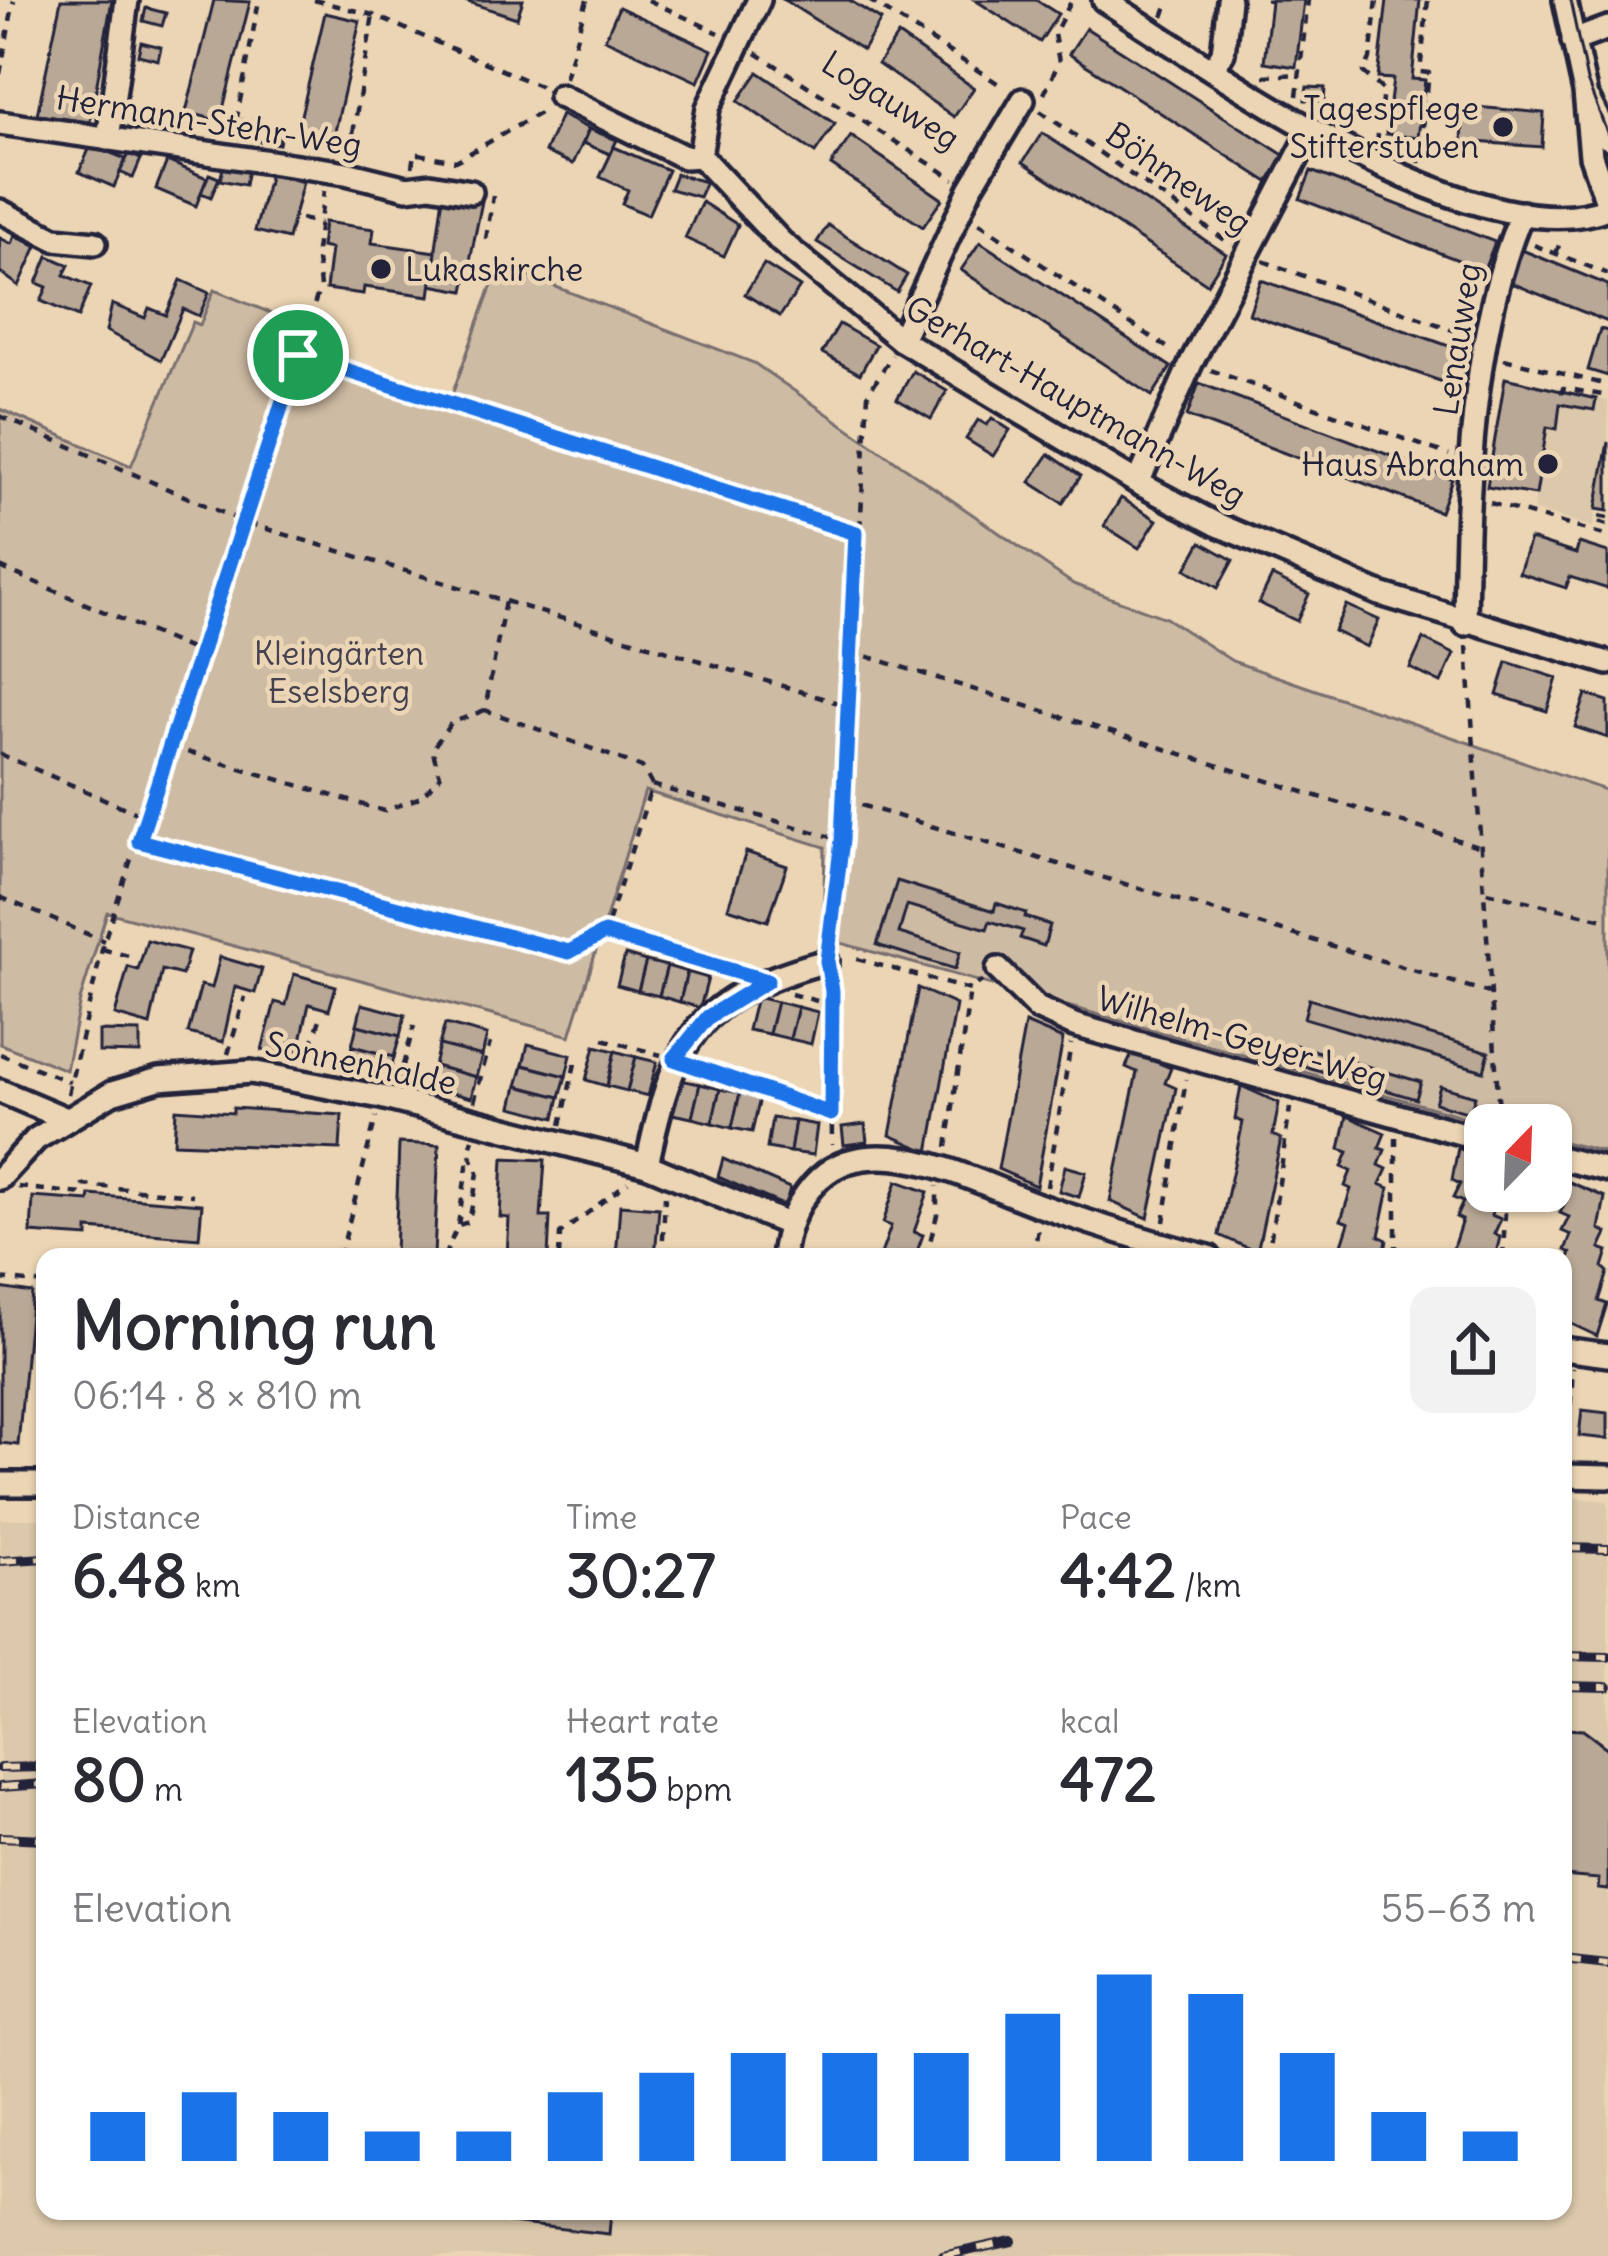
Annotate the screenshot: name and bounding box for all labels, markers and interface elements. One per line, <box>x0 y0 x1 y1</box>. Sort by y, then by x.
street label: Logauweg <box>814 41 968 159</box>
street label: Hermann-Stehr-Weg <box>53 76 365 166</box>
place label: Tagespflege Stifterstuben <box>1289 87 1479 167</box>
street label: Böhmeweg <box>1098 113 1260 243</box>
marker: Tagespflege Stifterstuben <box>1490 114 1516 140</box>
place label: Lukaskirche <box>405 248 583 290</box>
marker: Lukaskirche <box>368 256 394 282</box>
street label: Lenauweg <box>1424 260 1490 418</box>
street label: Gerhart-Hauptmann-Weg <box>898 286 1254 516</box>
pin <box>247 304 349 406</box>
icon: arrive <box>265 322 331 388</box>
place label: Haus Abraham <box>1301 443 1524 485</box>
marker: Haus Abraham <box>1535 451 1561 477</box>
park label: Kleingärten Eselsberg <box>254 632 424 712</box>
street label: Wilhelm-Geyer-Weg <box>1092 977 1392 1099</box>
street label: Sonnenhalde <box>262 1022 460 1104</box>
north arrow <box>1464 1104 1572 1212</box>
map controls <box>1464 1104 1572 1212</box>
text: Morning run <box>72 1284 436 1367</box>
button: share <box>1410 1287 1536 1413</box>
text: 06:14 · 8 × 810 m <box>72 1371 362 1420</box>
text: Distance <box>72 1496 201 1538</box>
text: Time <box>566 1496 637 1538</box>
text: Pace <box>1060 1496 1132 1538</box>
text: 6.48 <box>72 1538 187 1613</box>
text: 30:27 <box>566 1538 715 1613</box>
text: 4:42 <box>1060 1538 1176 1613</box>
text: km <box>187 1564 241 1606</box>
text: /km <box>1176 1564 1241 1606</box>
text: Elevation <box>72 1700 207 1742</box>
text: Heart rate <box>566 1700 719 1742</box>
text: kcal <box>1060 1700 1119 1742</box>
text: 80 <box>72 1742 146 1817</box>
text: 135 <box>566 1742 658 1817</box>
text: 472 <box>1060 1742 1156 1817</box>
text: m <box>146 1768 183 1810</box>
text: bpm <box>658 1768 732 1810</box>
text: Elevation <box>72 1884 232 1933</box>
text: 55–63 m <box>1381 1884 1536 1933</box>

